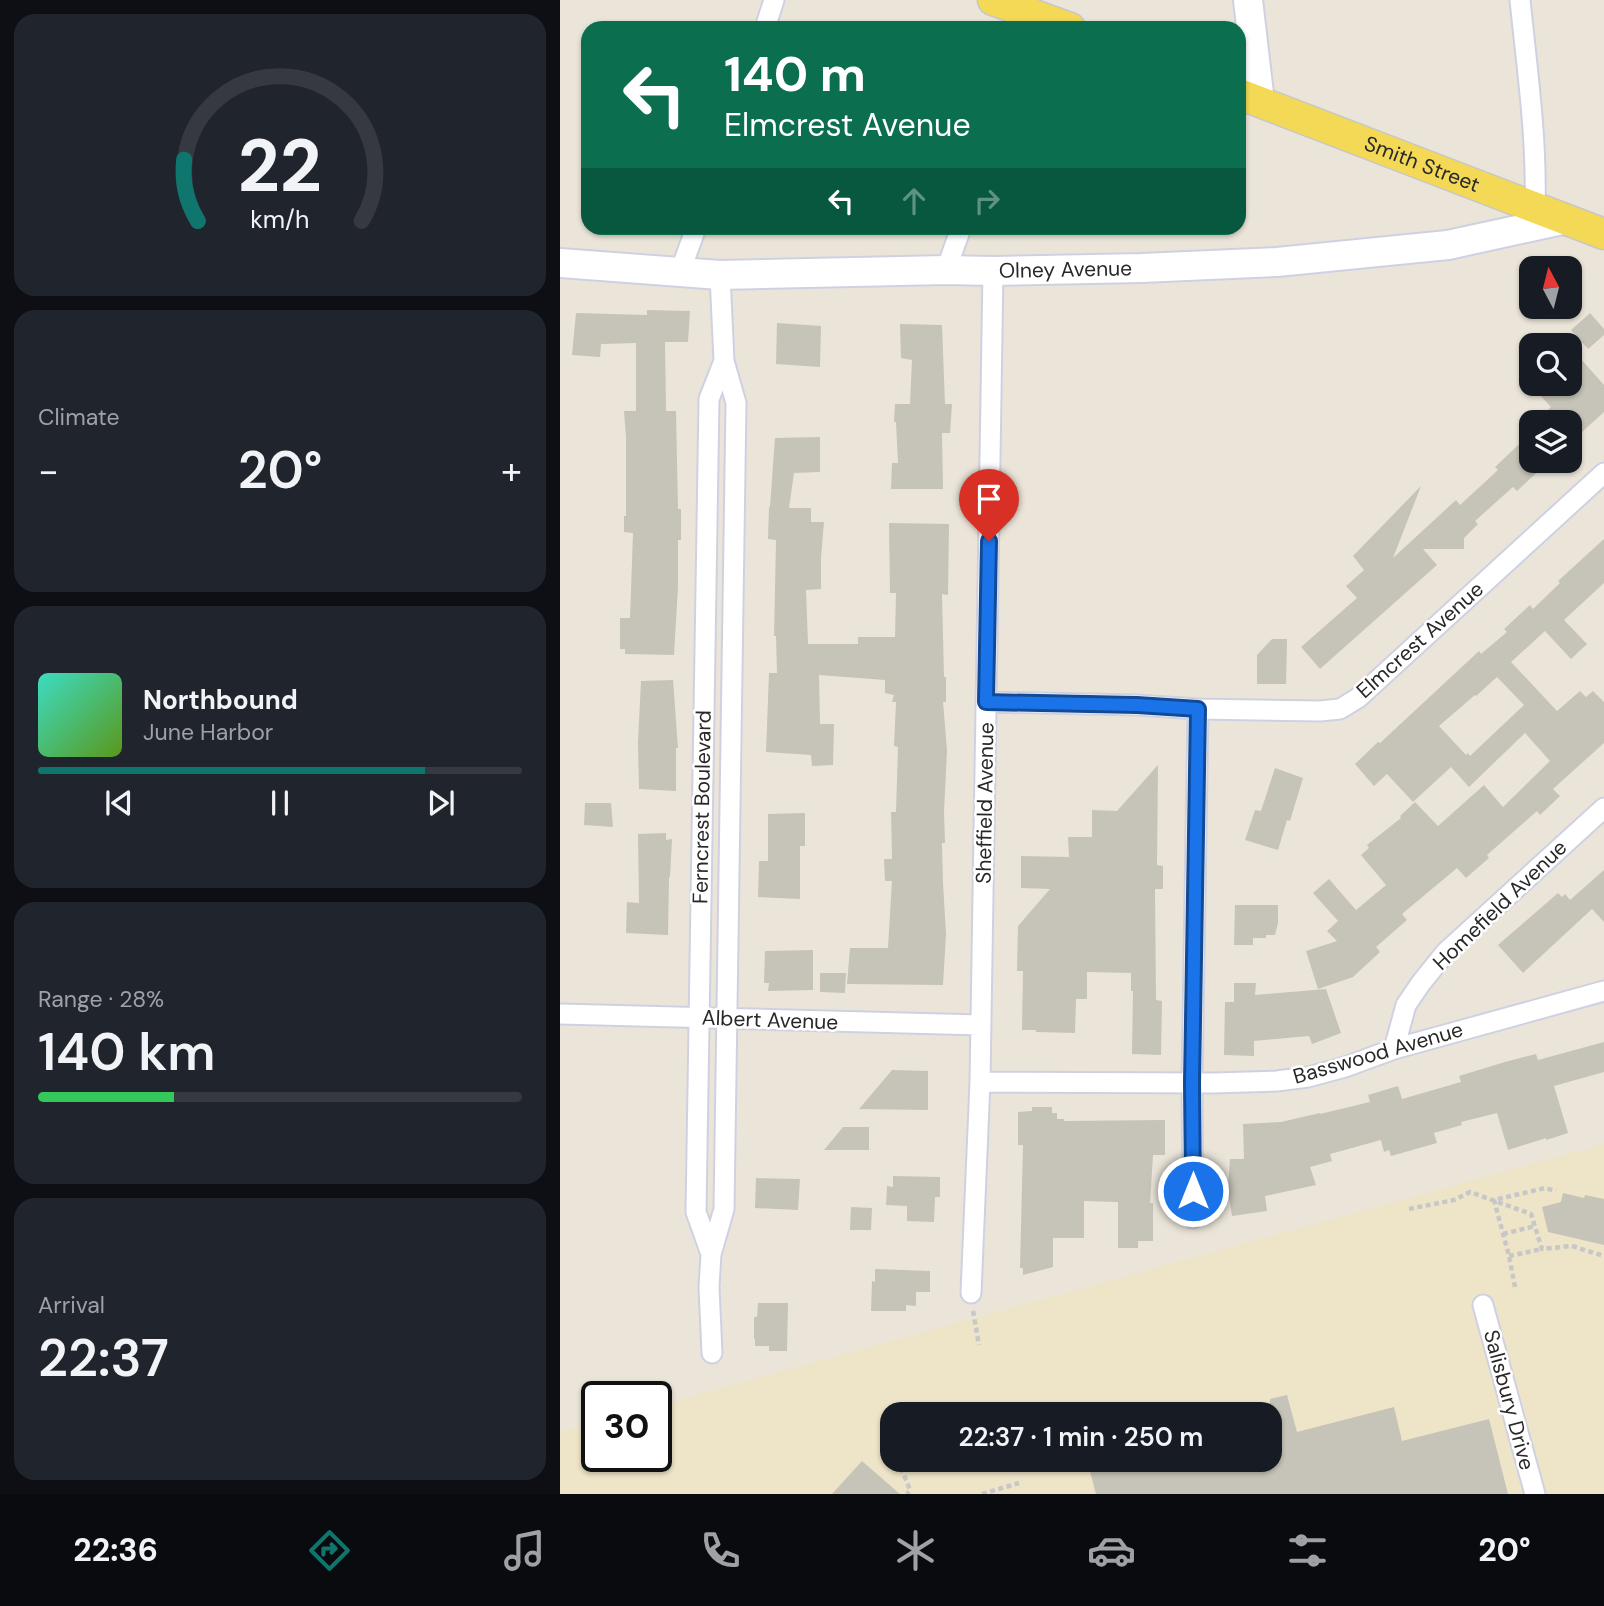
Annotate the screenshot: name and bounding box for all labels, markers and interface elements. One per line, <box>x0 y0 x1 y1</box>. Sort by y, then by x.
text: 140 m <box>724 42 866 106</box>
icon: left <box>609 49 700 140</box>
text: Elmcrest Avenue <box>724 104 971 146</box>
text: 22 <box>238 119 322 214</box>
street label: Smith Street <box>1360 129 1484 199</box>
icon: left <box>822 182 860 220</box>
icon: ahead <box>895 182 933 220</box>
icon: right <box>968 182 1006 220</box>
text: km/h <box>250 203 310 236</box>
street label: Olney Avenue <box>999 254 1132 285</box>
north arrow <box>1519 256 1582 318</box>
map controls <box>1519 256 1582 473</box>
button: search <box>1519 333 1582 396</box>
text: Climate <box>38 402 120 432</box>
button: layers <box>1519 410 1582 473</box>
text: 20° <box>238 436 322 504</box>
text: − <box>38 446 59 496</box>
text: + <box>501 446 522 496</box>
pin <box>959 469 1019 541</box>
icon: arrive <box>970 480 1008 518</box>
street label: Elmcrest Avenue <box>1351 575 1490 705</box>
text: Northbound <box>143 683 298 717</box>
street label: Ferncrest Boulevard <box>686 710 718 904</box>
text: June Harbor <box>143 717 273 747</box>
street label: Sheffield Avenue <box>970 722 1000 884</box>
icon: previous <box>100 784 138 822</box>
icon: pause <box>261 784 299 822</box>
icon: next <box>422 784 460 822</box>
street label: Homefield Avenue <box>1427 834 1573 976</box>
text: Range · 28% <box>38 984 164 1014</box>
street label: Albert Avenue <box>701 1004 839 1036</box>
street label: Basswood Avenue <box>1290 1015 1466 1091</box>
text: 140 km <box>38 1018 215 1086</box>
position arrow <box>1156 1154 1230 1228</box>
text: Arrival <box>38 1290 105 1320</box>
text: 22:37 <box>38 1324 169 1392</box>
street label: Salisbury Drive <box>1477 1327 1541 1473</box>
speed limit sign: 30 <box>581 1381 672 1472</box>
text: 22:37 · 1 min · 250 m <box>959 1420 1203 1454</box>
icon: directions <box>305 1526 354 1575</box>
icon: music <box>500 1526 549 1575</box>
icon: phone <box>696 1526 745 1575</box>
icon: climate <box>891 1526 940 1575</box>
icon: car <box>1087 1526 1136 1575</box>
icon: filters <box>1283 1526 1332 1575</box>
text: 22:36 <box>73 1529 158 1571</box>
text: 20° <box>1478 1529 1531 1571</box>

